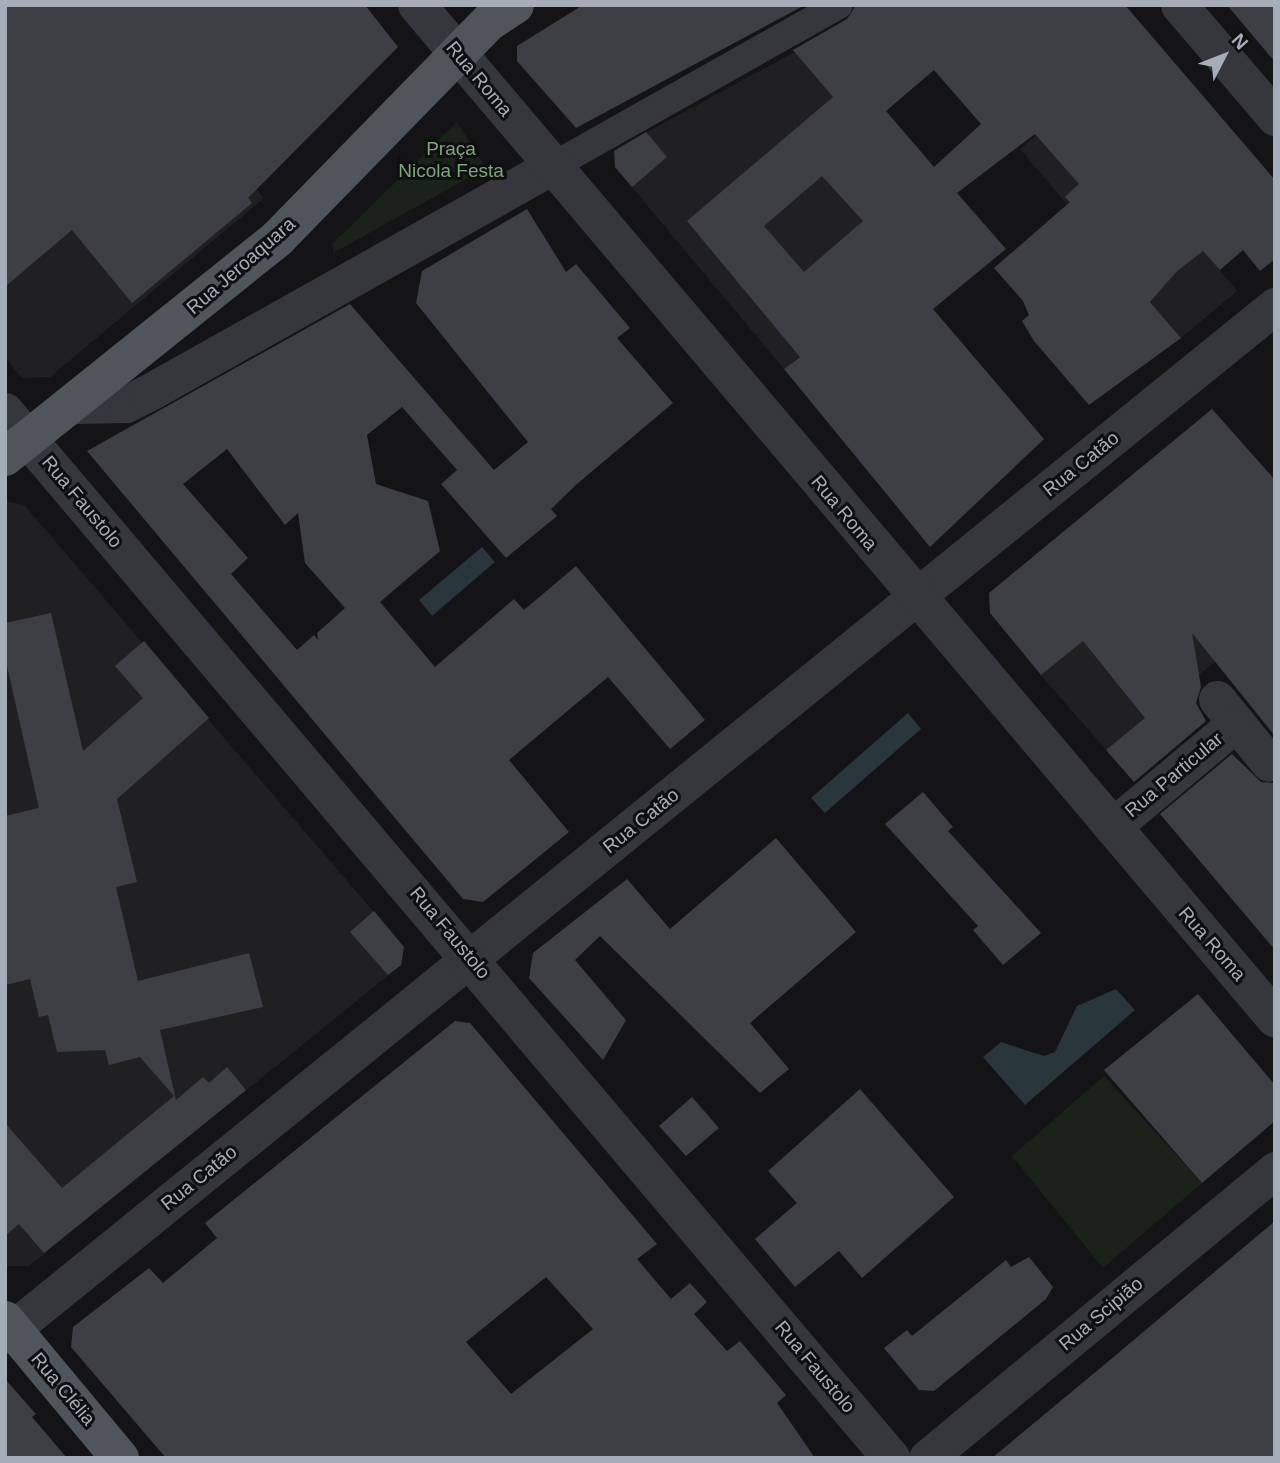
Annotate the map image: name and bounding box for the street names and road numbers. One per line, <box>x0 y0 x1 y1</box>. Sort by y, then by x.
street label: Rua Roma <box>441 37 517 121</box>
street label: Rua Jeroaquara <box>182 213 300 319</box>
street label: Rua Catão <box>1039 427 1123 501</box>
street label: Rua Faustolo <box>37 451 127 553</box>
street label: Rua Roma <box>806 471 882 555</box>
street label: Rua Particular <box>1121 728 1227 822</box>
street label: Rua Catão <box>599 784 683 858</box>
street label: Rua Faustolo <box>405 882 495 984</box>
street label: Rua Roma <box>1174 902 1250 986</box>
street label: Rua Catão <box>157 1141 241 1215</box>
street label: Rua Scipião <box>1054 1272 1148 1356</box>
street label: Rua Faustolo <box>770 1316 860 1418</box>
street label: Rua Clélia <box>26 1348 100 1430</box>

